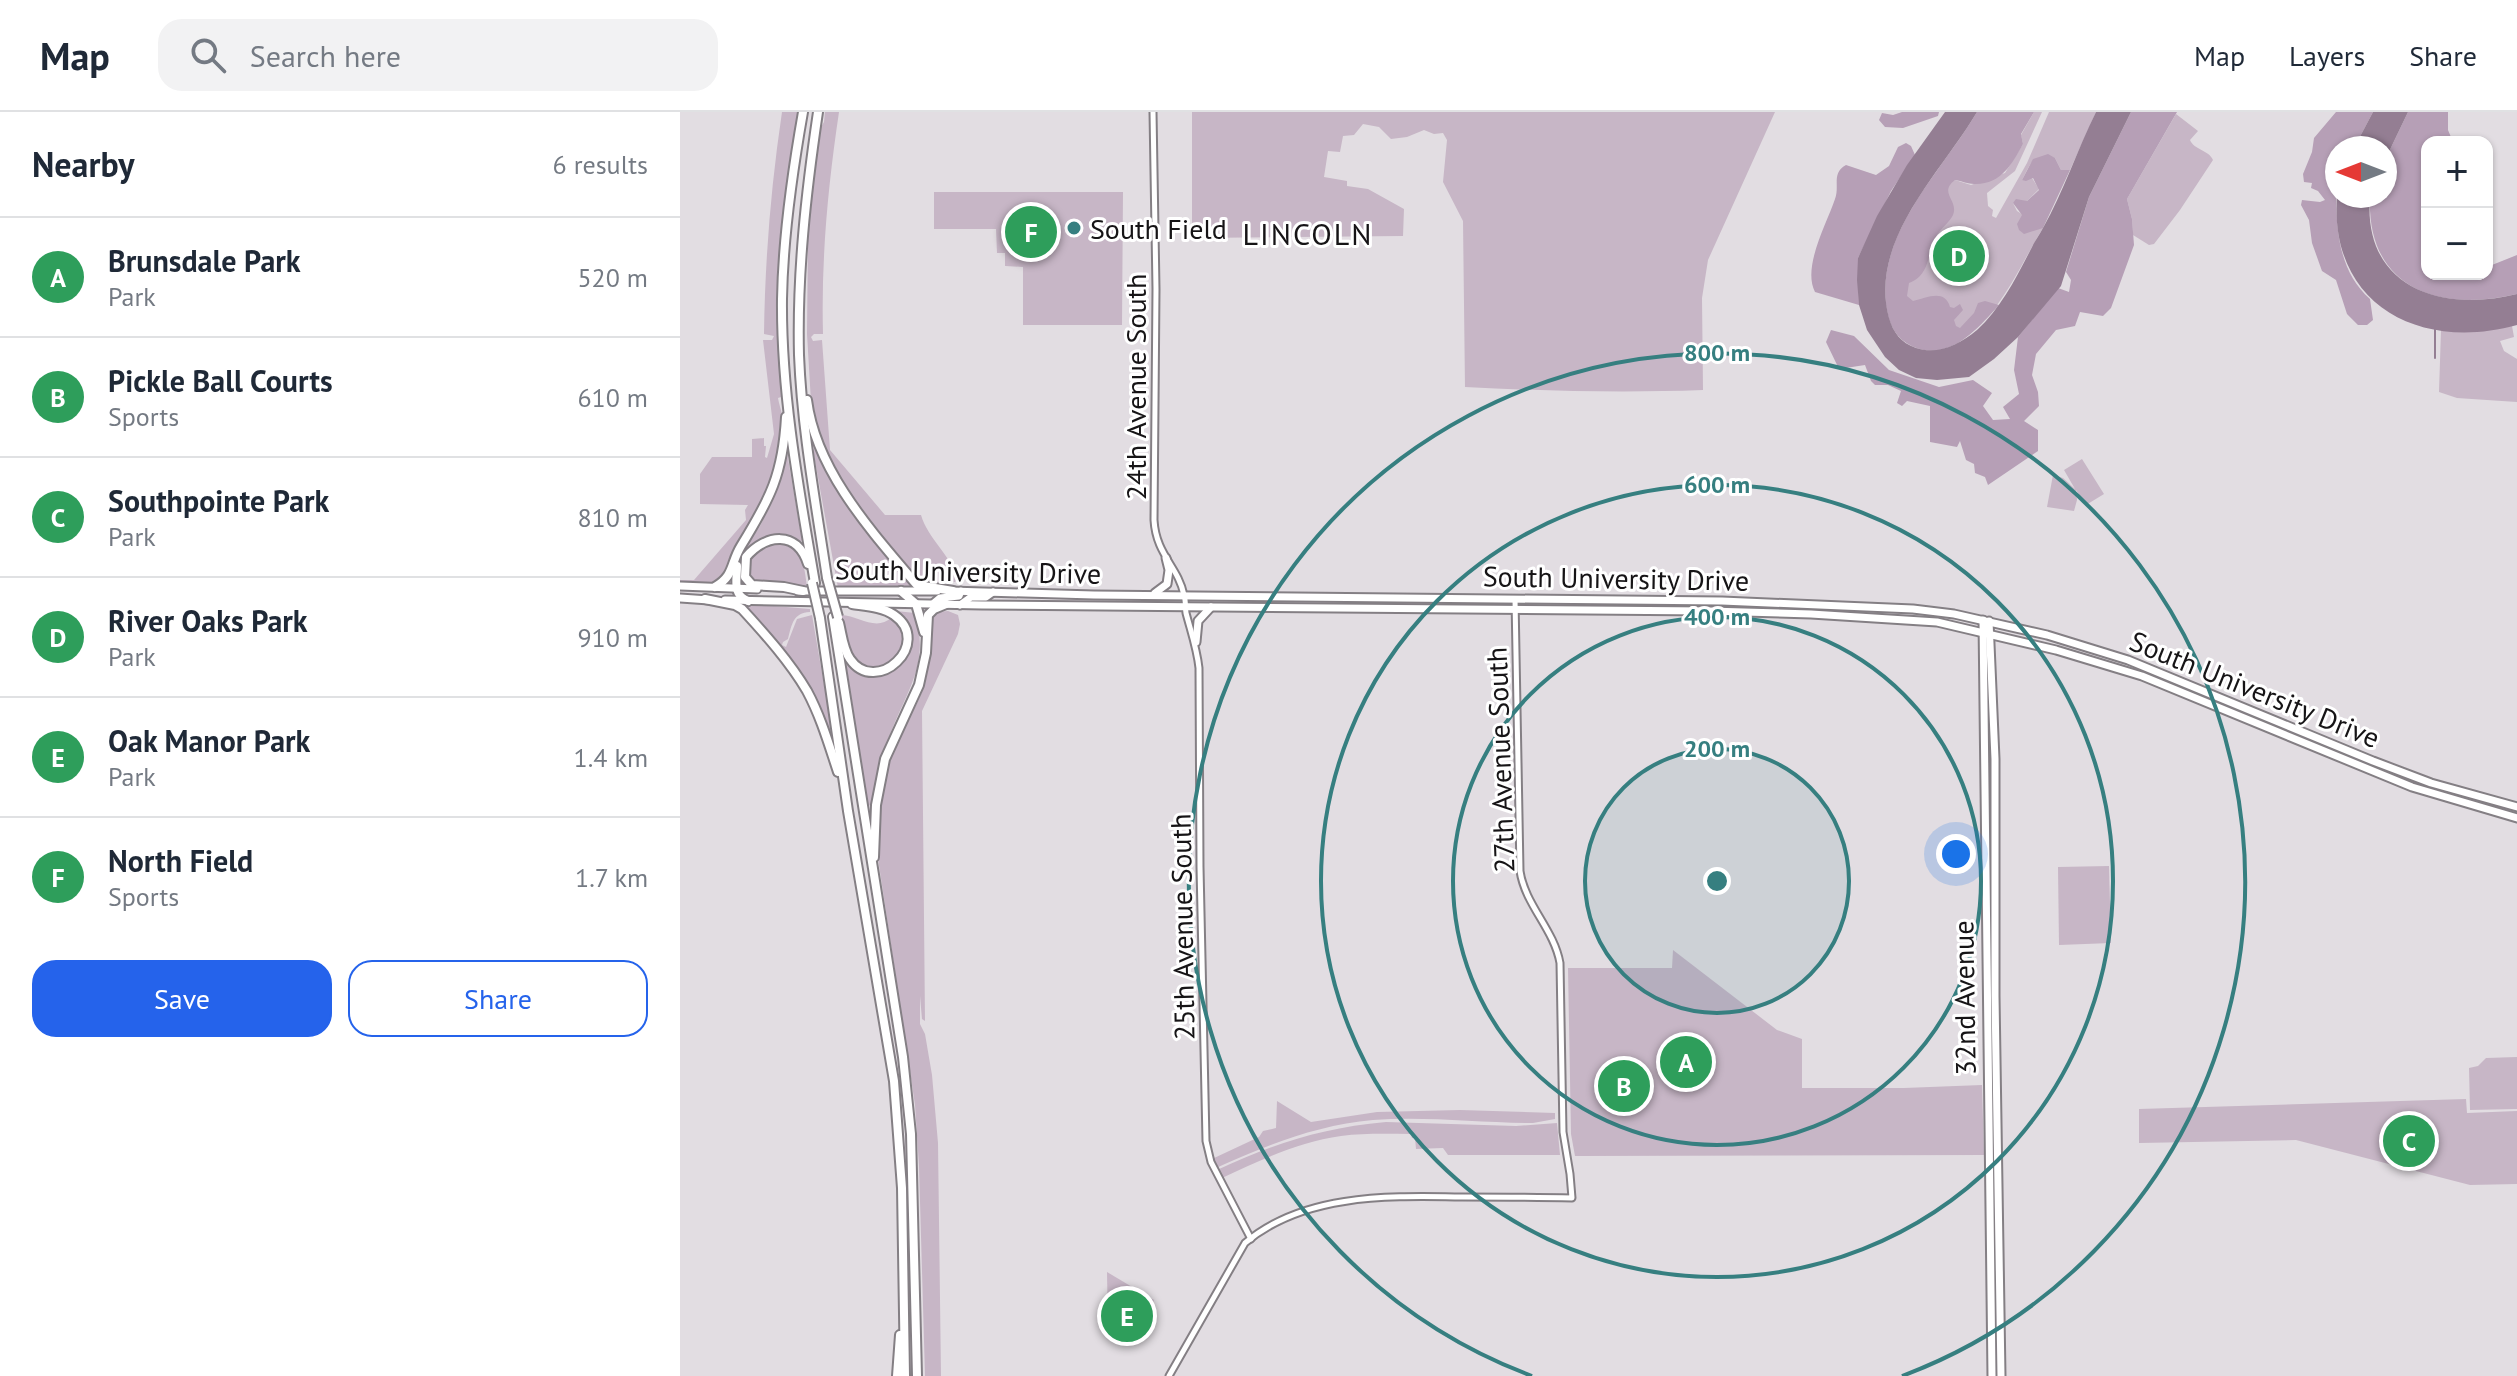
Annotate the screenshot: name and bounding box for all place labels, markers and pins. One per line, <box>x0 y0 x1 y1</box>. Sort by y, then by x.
pin: F <box>1005 202 1057 262</box>
place label: South Field <box>1090 210 1227 247</box>
marker: South Field <box>1065 219 1083 237</box>
pin: D <box>1933 226 1985 286</box>
centre of rings <box>1703 867 1731 895</box>
pin: A <box>1660 1032 1712 1092</box>
pin: B <box>1598 1056 1650 1116</box>
pin: C <box>2383 1111 2435 1171</box>
pin: E <box>1101 1286 1153 1346</box>

